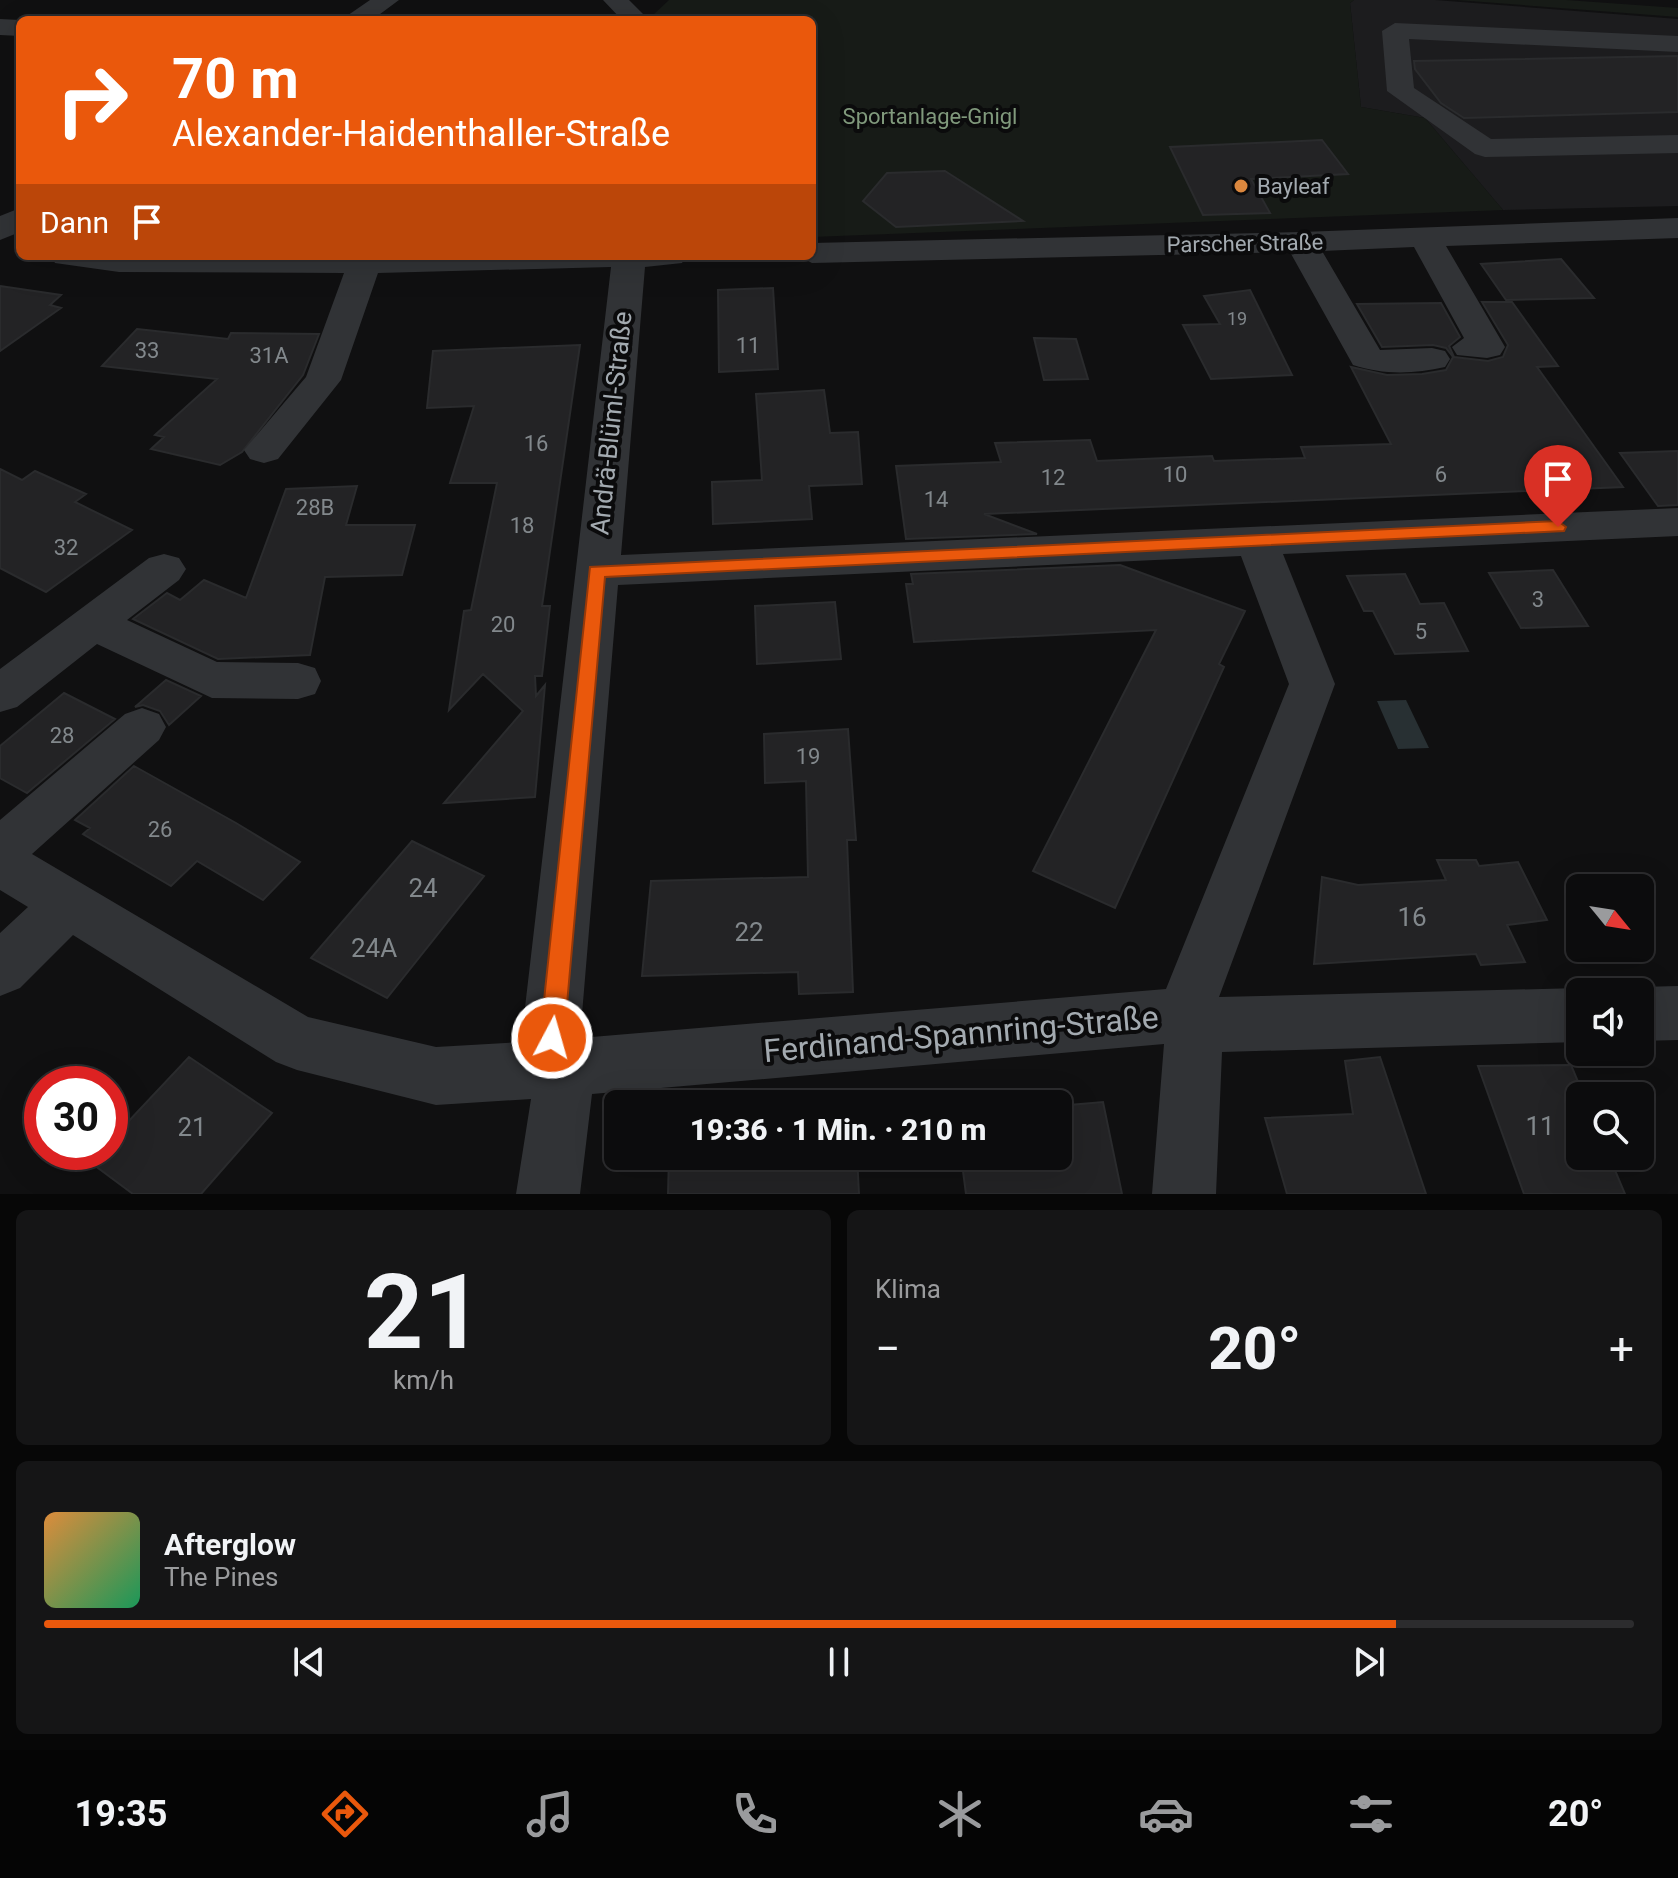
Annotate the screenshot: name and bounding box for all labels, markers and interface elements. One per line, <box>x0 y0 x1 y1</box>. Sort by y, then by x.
text: 70 m <box>172 46 299 112</box>
icon: right <box>40 48 144 152</box>
park label: Sportanlage-Gnigl <box>843 104 1017 129</box>
text: Alexander-Haidenthaller-Straße <box>172 113 670 155</box>
place label: Bayleaf <box>1257 174 1330 199</box>
marker: Bayleaf <box>1232 177 1250 195</box>
icon: arrive <box>125 200 169 244</box>
text: Dann <box>40 205 109 240</box>
street label: Parscher Straße <box>1166 230 1324 257</box>
house number: 19 <box>1227 308 1247 329</box>
street label: Andrä-Blüml-Straße <box>584 310 638 536</box>
house number: 11 <box>736 333 760 358</box>
house number: 33 <box>135 338 159 363</box>
house number: 31A <box>249 343 289 368</box>
house number: 16 <box>524 431 548 456</box>
pin <box>1524 445 1592 527</box>
icon: arrive <box>1536 457 1580 501</box>
house number: 10 <box>1163 462 1187 487</box>
house number: 6 <box>1435 462 1447 487</box>
house number: 12 <box>1041 465 1065 490</box>
house number: 14 <box>924 487 948 512</box>
house number: 28B <box>296 495 334 520</box>
house number: 18 <box>510 513 534 538</box>
house number: 32 <box>54 535 78 560</box>
house number: 3 <box>1532 587 1544 612</box>
house number: 20 <box>491 612 515 637</box>
house number: 5 <box>1415 619 1427 644</box>
house number: 28 <box>50 723 74 748</box>
house number: 19 <box>796 744 820 769</box>
house number: 26 <box>148 817 172 842</box>
house number: 24 <box>408 873 438 903</box>
north arrow <box>1566 874 1654 962</box>
map controls <box>1566 874 1654 1170</box>
house number: 16 <box>1397 902 1427 932</box>
house number: 22 <box>734 917 764 947</box>
house number: 24A <box>351 933 397 963</box>
button: sound <box>1566 978 1654 1066</box>
position arrow <box>510 996 594 1080</box>
street label: Ferdinand-Spannring-Straße <box>762 998 1160 1070</box>
speed limit sign: 30 <box>24 1066 128 1170</box>
button: search <box>1566 1082 1654 1170</box>
house number: 11 <box>1525 1111 1555 1141</box>
house number: 21 <box>177 1112 207 1142</box>
text: 19:36 · 1 Min. · 210 m <box>690 1112 986 1147</box>
text: 21 <box>364 1252 483 1373</box>
text: Klima <box>875 1274 941 1304</box>
text: 20° <box>1208 1313 1301 1384</box>
text: − <box>875 1323 900 1375</box>
text: + <box>1609 1323 1634 1375</box>
text: km/h <box>393 1365 454 1395</box>
text: Afterglow <box>164 1527 296 1562</box>
text: The Pines <box>164 1562 278 1592</box>
icon: previous <box>287 1640 331 1684</box>
icon: pause <box>817 1640 861 1684</box>
icon: next <box>1347 1640 1391 1684</box>
icon: directions <box>317 1786 373 1842</box>
icon: music <box>522 1786 578 1842</box>
icon: phone <box>727 1786 783 1842</box>
icon: climate <box>932 1786 988 1842</box>
icon: car <box>1138 1786 1194 1842</box>
icon: filters <box>1343 1786 1399 1842</box>
text: 19:35 <box>75 1793 167 1835</box>
text: 20° <box>1548 1793 1603 1835</box>

